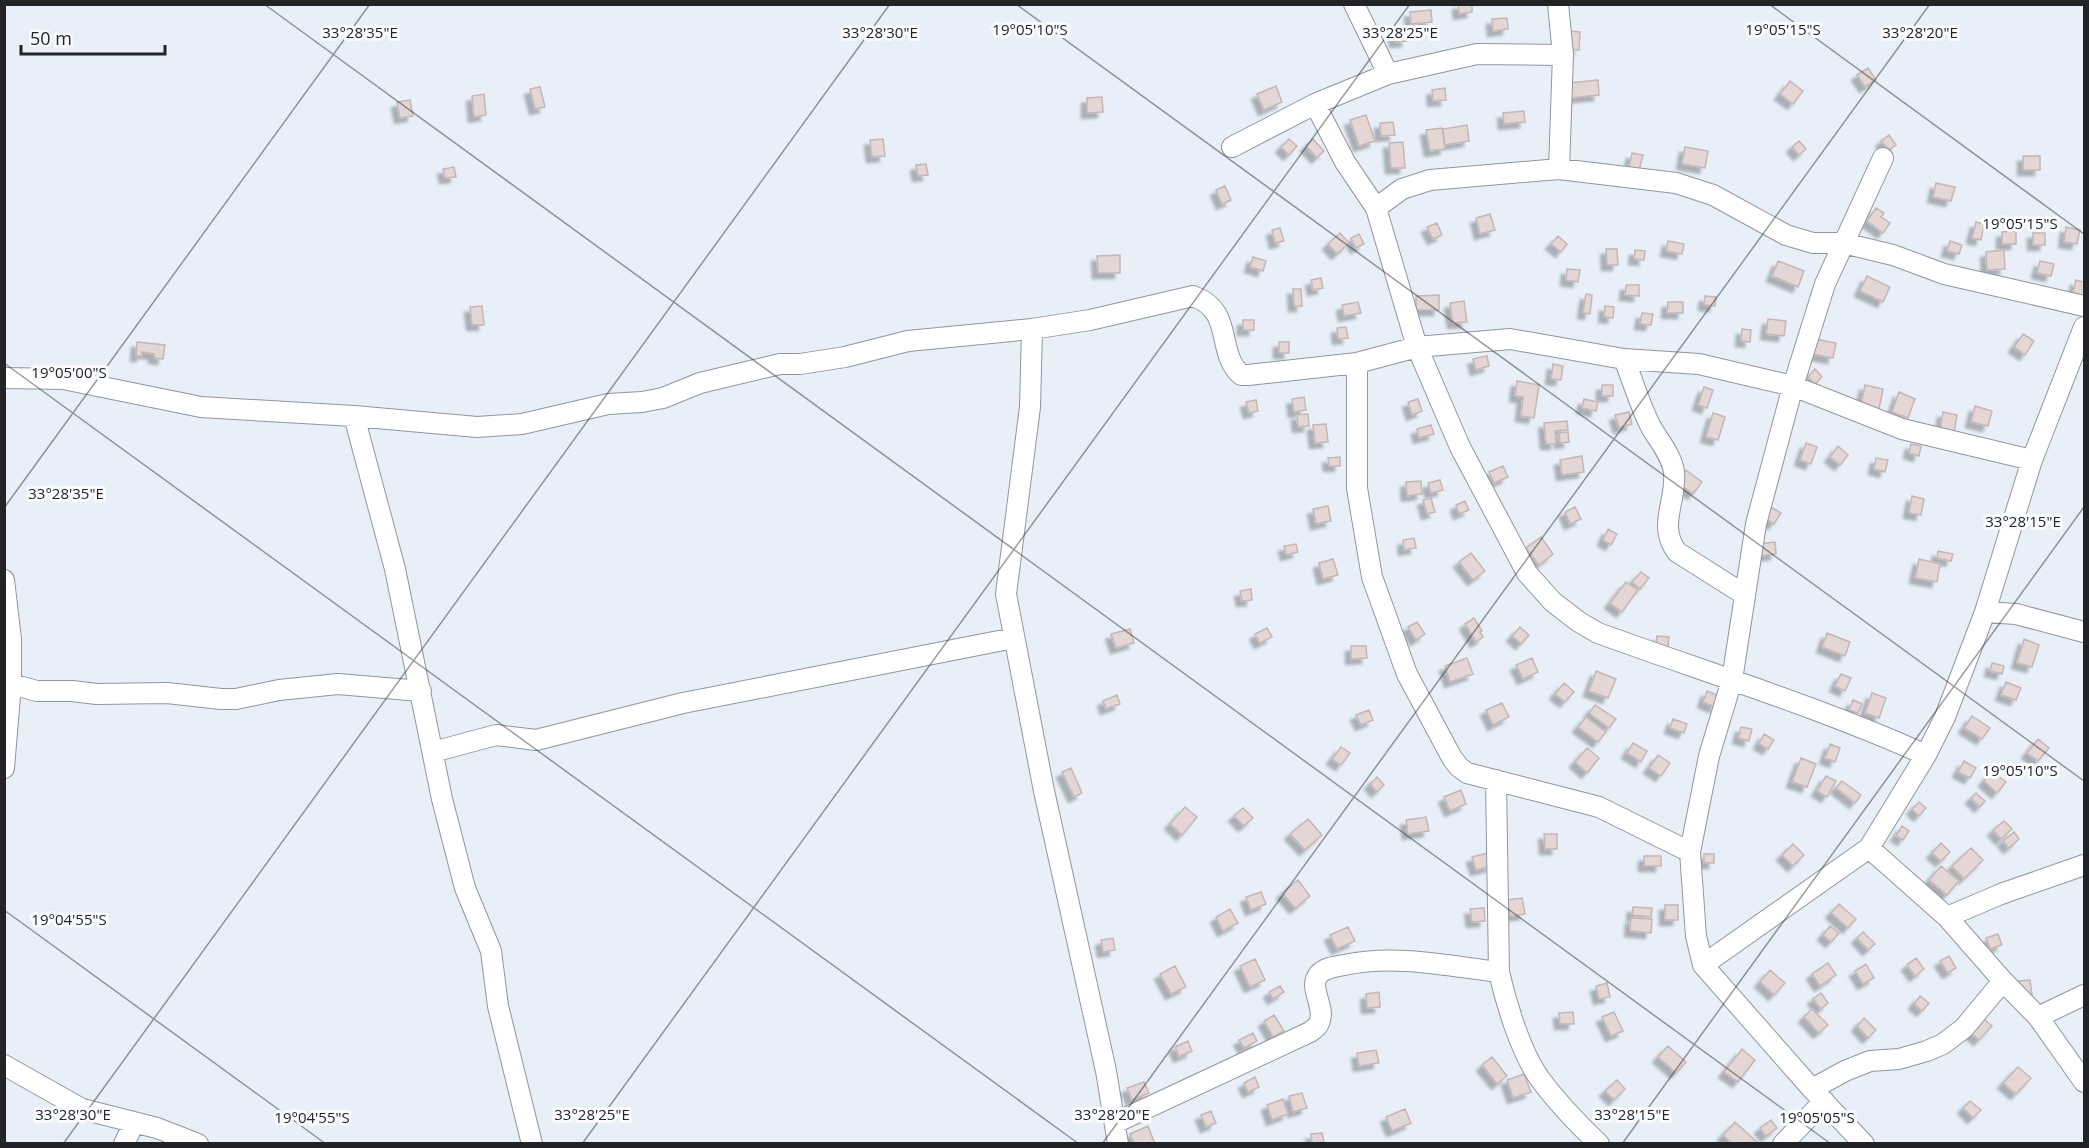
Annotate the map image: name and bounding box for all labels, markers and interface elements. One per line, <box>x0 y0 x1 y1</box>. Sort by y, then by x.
scale bar <box>21 18 165 56</box>
text: 19°05'10"S <box>992 19 1068 39</box>
text: 19°05'15"S <box>1745 19 1821 39</box>
text: 33°28'35"E <box>322 22 398 42</box>
text: 33°28'30"E <box>842 22 918 42</box>
text: 33°28'25"E <box>1362 22 1438 42</box>
text: 33°28'20"E <box>1882 22 1958 42</box>
text: 50 m <box>30 26 72 50</box>
text: 19°05'15"S <box>1982 213 2058 233</box>
text: 19°05'00"S <box>31 362 107 382</box>
text: 33°28'35"E <box>28 483 104 503</box>
text: 33°28'15"E <box>1985 511 2061 531</box>
text: 19°05'10"S <box>1982 760 2058 780</box>
text: 19°04'55"S <box>31 909 107 929</box>
text: 33°28'30"E <box>35 1104 111 1124</box>
text: 33°28'25"E <box>554 1104 630 1124</box>
text: 33°28'20"E <box>1074 1104 1150 1124</box>
text: 33°28'15"E <box>1594 1104 1670 1124</box>
text: 19°04'55"S <box>274 1107 350 1127</box>
text: 19°05'05"S <box>1779 1107 1855 1127</box>

